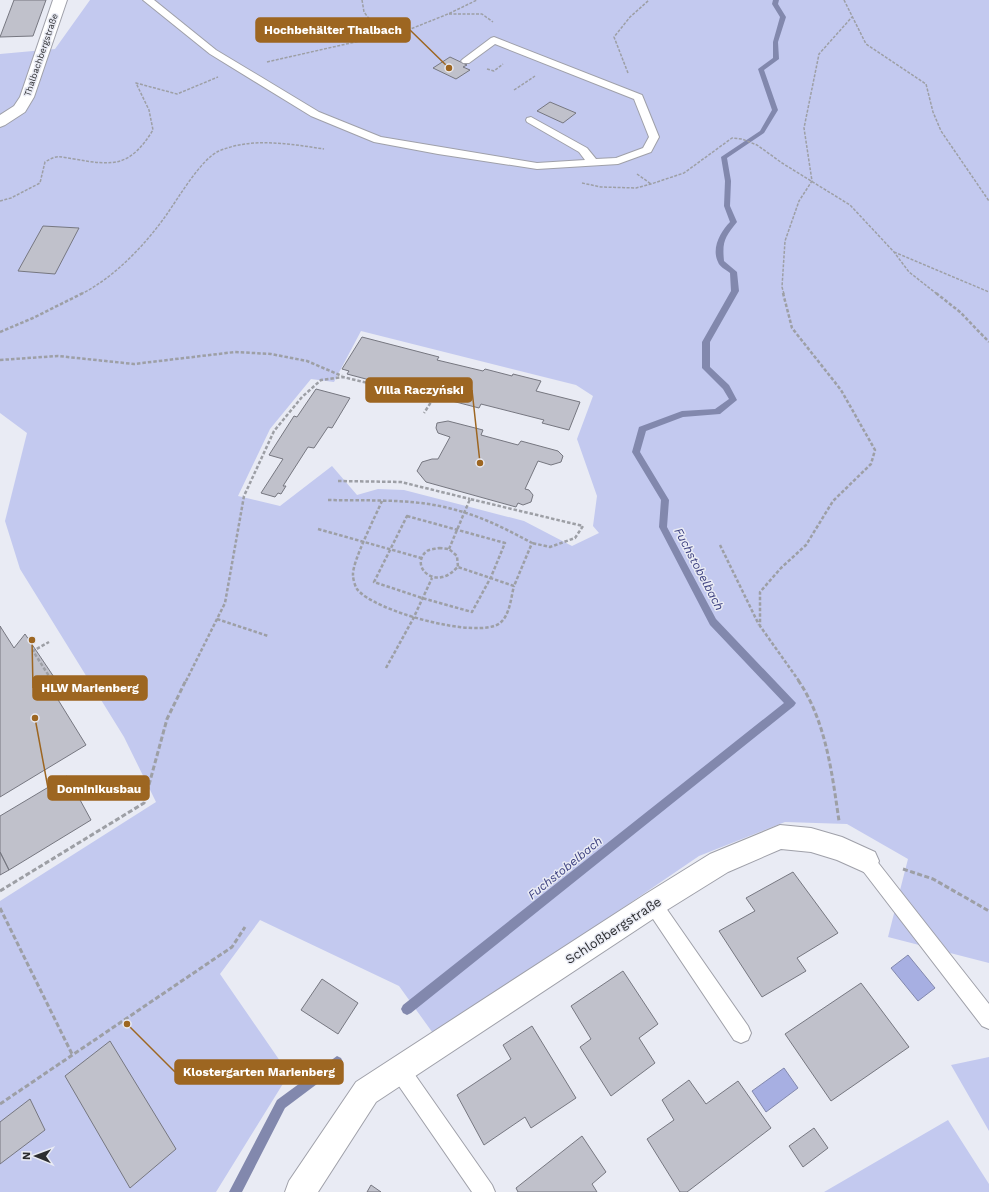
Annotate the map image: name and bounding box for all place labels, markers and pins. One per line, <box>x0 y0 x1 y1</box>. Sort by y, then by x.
callout: Hochbehälter Thalbach <box>256 18 410 42</box>
callout: Villa Raczyński <box>366 378 472 402</box>
callout: HLW Marienberg <box>33 676 147 700</box>
callout: Dominikusbau <box>48 776 149 800</box>
callout: Klostergarten Marienberg <box>175 1060 343 1084</box>

